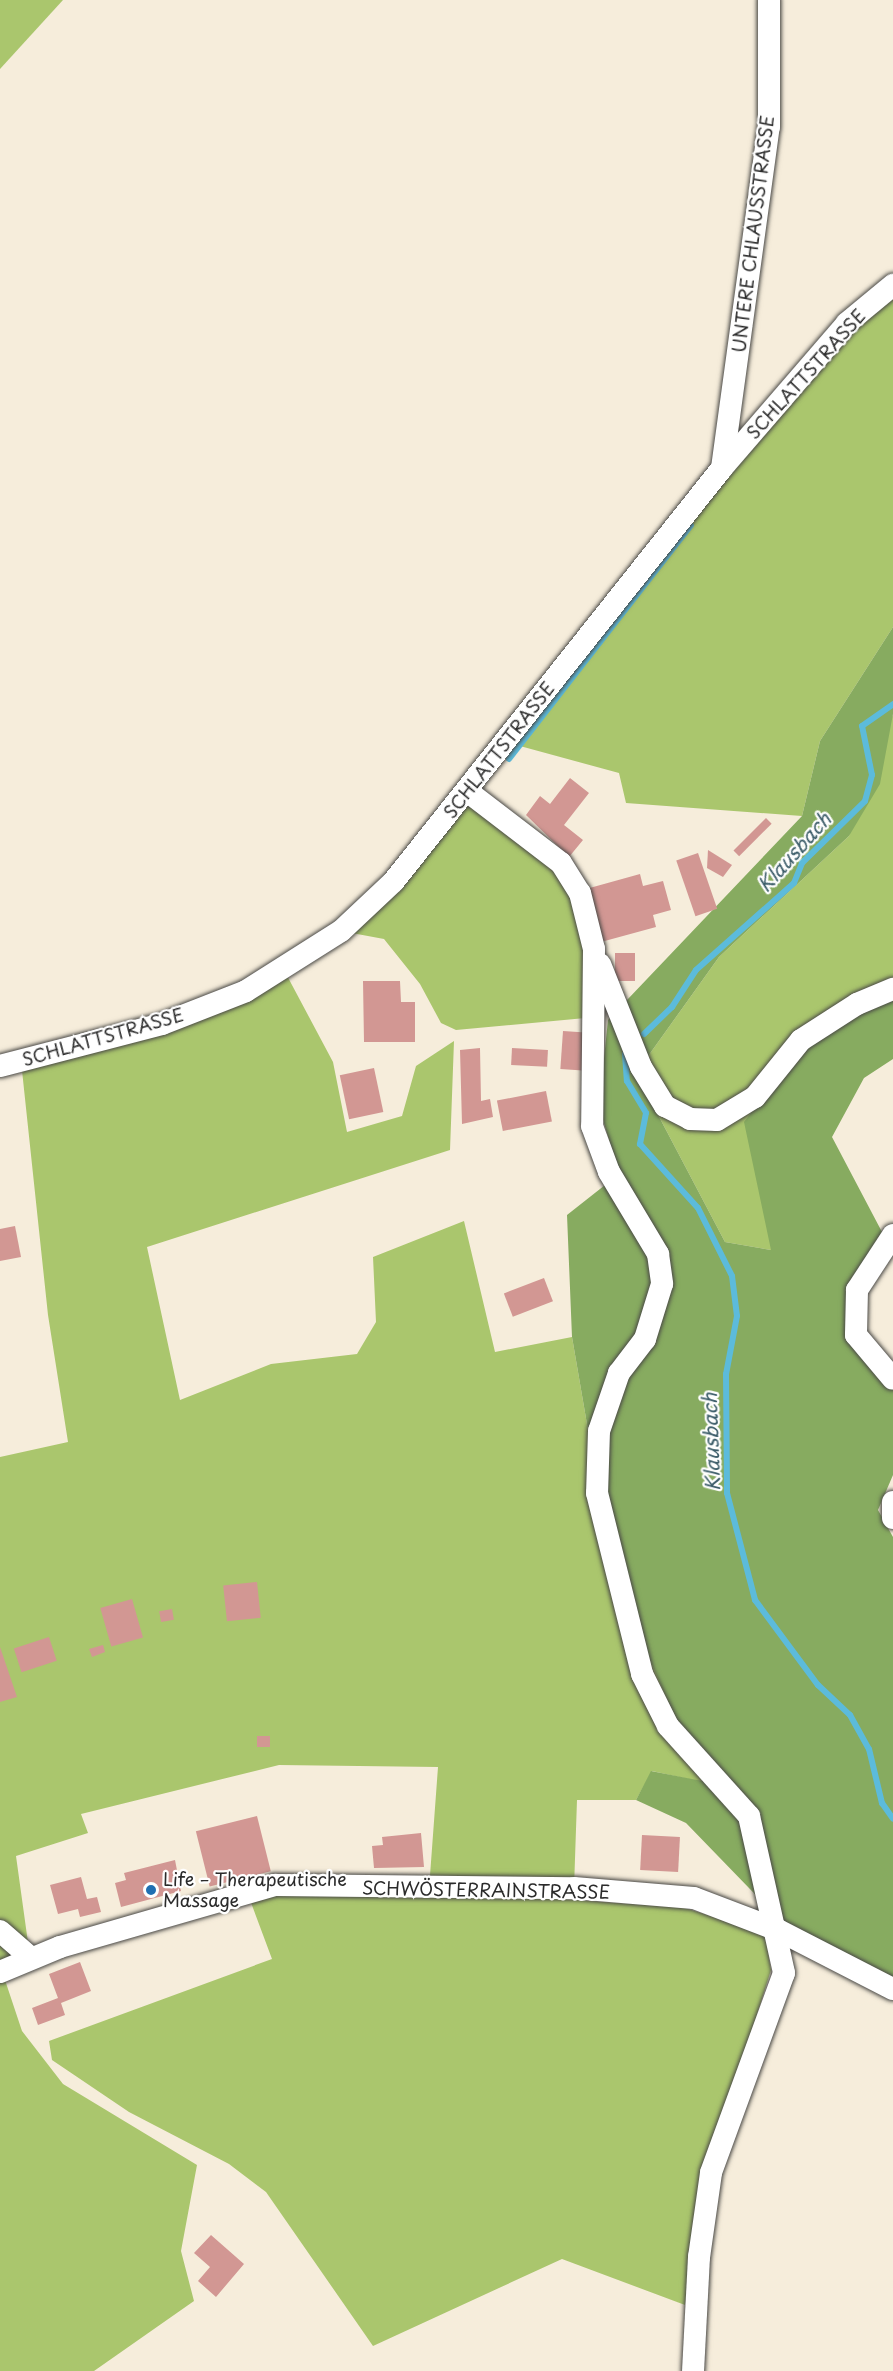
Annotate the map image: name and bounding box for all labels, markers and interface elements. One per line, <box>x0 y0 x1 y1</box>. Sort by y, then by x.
street label: UNTERE CHLAUSSTRASSE <box>728 113 778 355</box>
street label: SCHLATTSTRASSE <box>742 305 870 443</box>
street label: SCHLATTSTRASSE <box>439 678 559 822</box>
water label: Klausbach <box>752 807 836 897</box>
street label: SCHLATTSTRASSE <box>20 1004 186 1070</box>
water label: Klausbach <box>697 1392 725 1492</box>
place label: Life – Therapeutische Massage <box>163 1869 348 1912</box>
street label: SCHWÖSTERRAINSTRASSE <box>362 1877 610 1903</box>
marker: Life – Therapeutische Massage <box>144 1883 158 1897</box>

